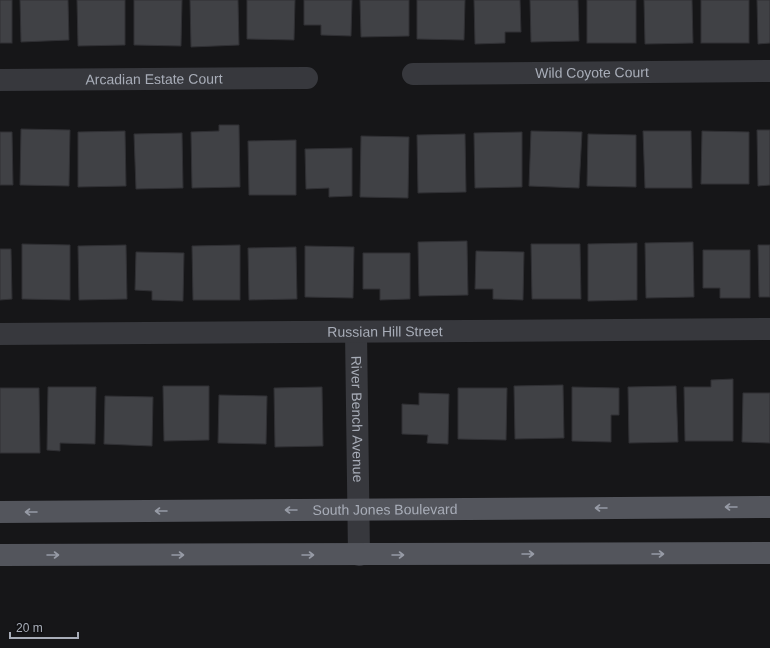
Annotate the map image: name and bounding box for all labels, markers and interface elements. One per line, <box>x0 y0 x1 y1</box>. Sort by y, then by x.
street label: Wild Coyote Court <box>535 64 649 81</box>
street label: Arcadian Estate Court <box>85 71 223 87</box>
street label: Russian Hill Street <box>327 323 443 340</box>
street label: River Bench Avenue <box>348 356 366 483</box>
street label: South Jones Boulevard <box>312 501 458 518</box>
one-way arrow <box>725 503 738 511</box>
one-way arrow <box>595 504 608 512</box>
one-way arrow <box>285 506 298 514</box>
one-way arrow <box>155 507 168 515</box>
one-way arrow <box>25 508 38 516</box>
one-way arrow <box>521 550 534 558</box>
one-way arrow <box>651 550 664 558</box>
one-way arrow <box>46 551 59 559</box>
one-way arrow <box>171 551 184 559</box>
one-way arrow <box>301 551 314 559</box>
one-way arrow <box>391 551 404 559</box>
scale bar <box>10 614 78 640</box>
text: 20 m <box>16 621 43 635</box>

